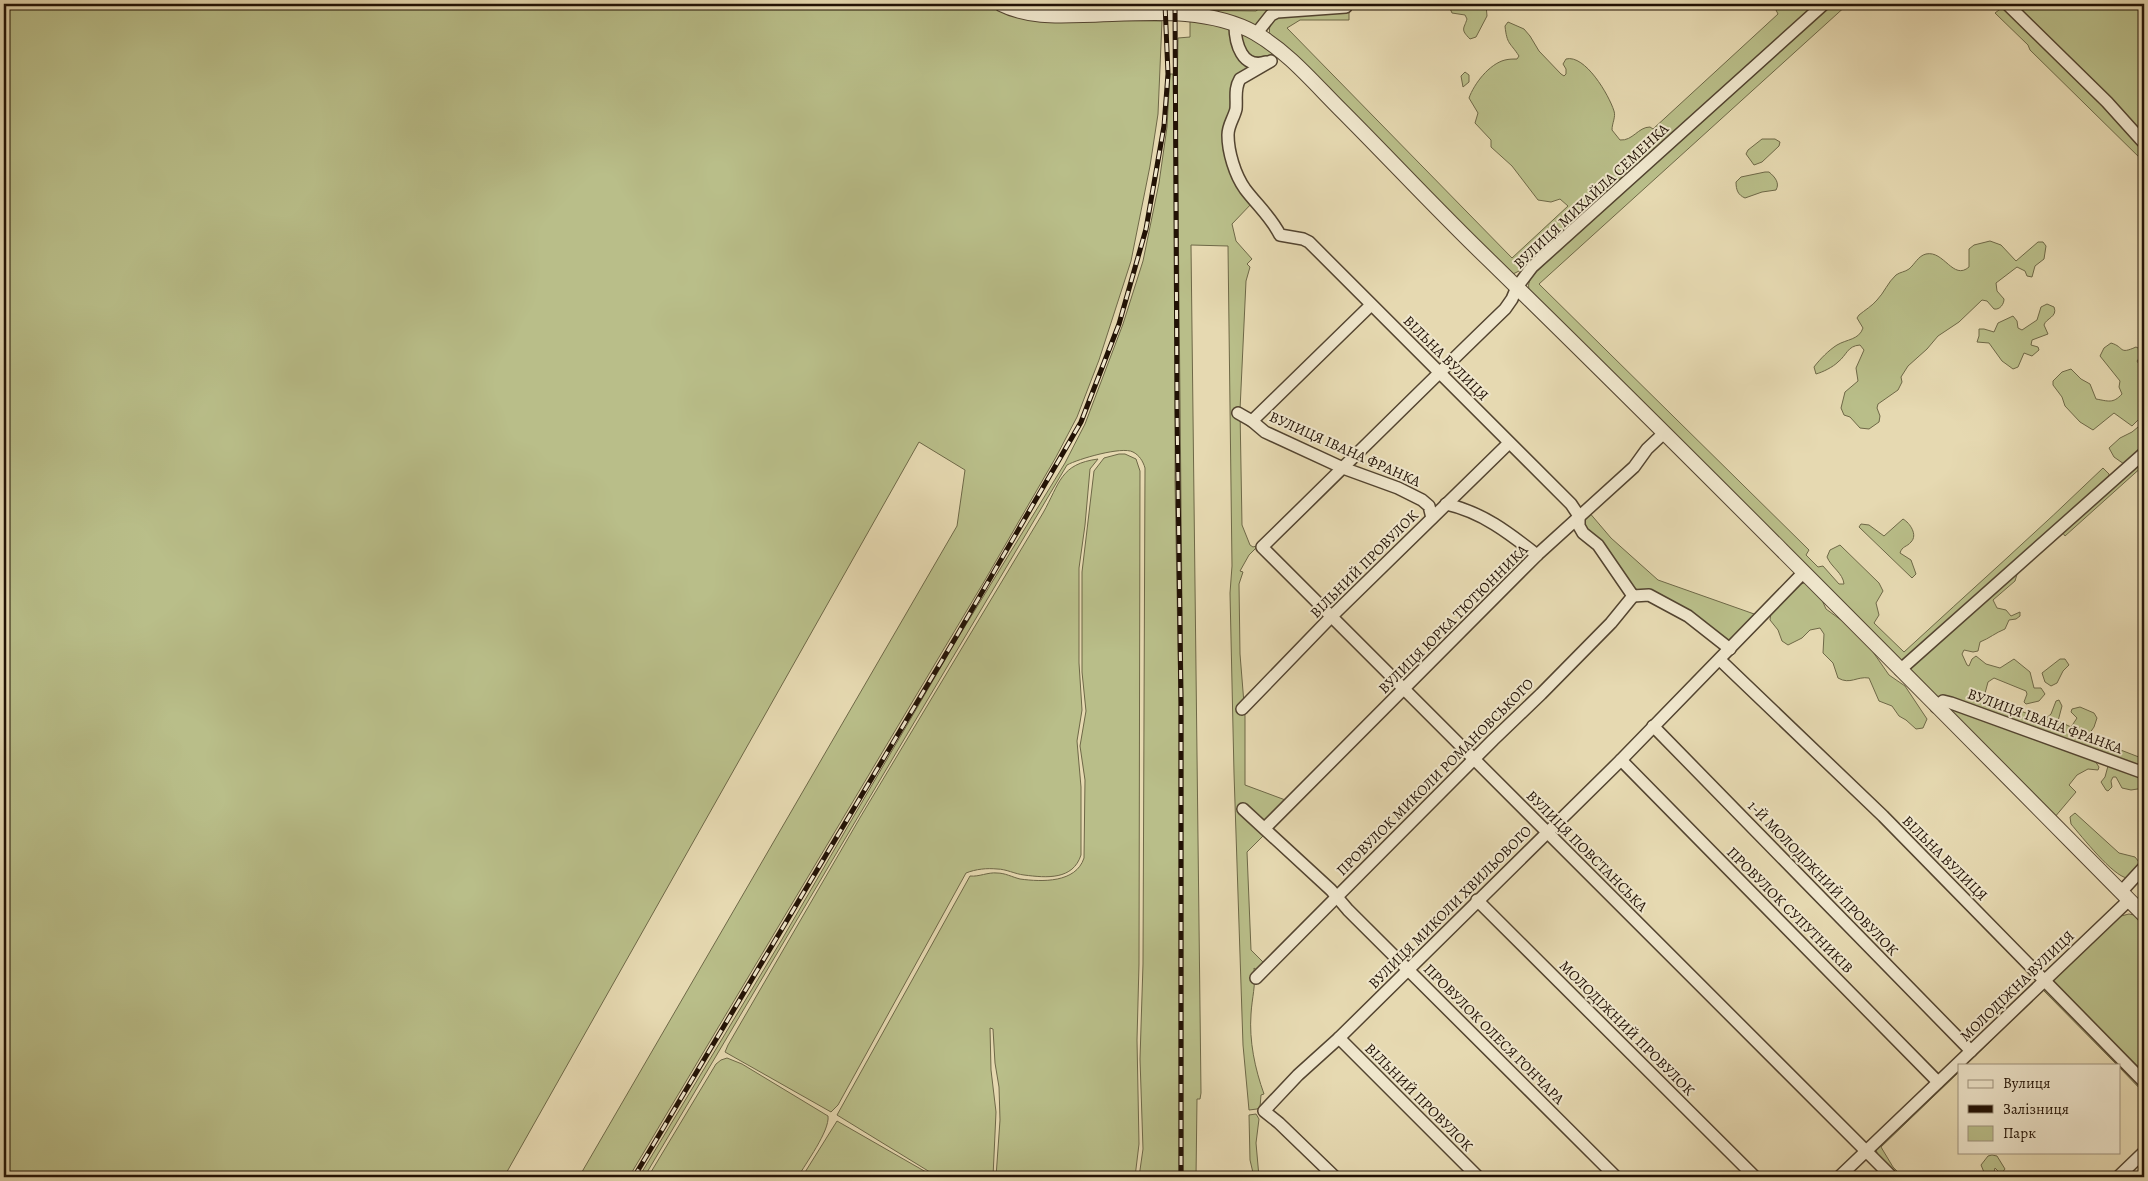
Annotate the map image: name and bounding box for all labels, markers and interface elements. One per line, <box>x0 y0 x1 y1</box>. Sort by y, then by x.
street label: ВУЛИЦЯ МИХАЙЛА СЕМЕНКА <box>1509 119 1673 273</box>
street label: ВІЛЬНА ВУЛИЦЯ <box>1399 311 1493 405</box>
street label: ВУЛИЦЯ ІВАНА ФРАНКА <box>1266 407 1424 491</box>
street label: ВІЛЬНИЙ ПРОВУЛОК <box>1306 505 1423 622</box>
street label: ВУЛИЦЯ ЮРКА ТЮТЮННИКА <box>1374 540 1532 698</box>
street label: ПРОВУЛОК МИКОЛИ РОМАНОВСЬКОГО <box>1332 674 1538 880</box>
street label: ВУЛИЦЯ ІВАНА ФРАНКА <box>1965 684 2125 758</box>
street label: ВУЛИЦЯ ПОВСТАНСЬКА <box>1522 786 1652 916</box>
street label: 1-Й МОЛОДІЖНИЙ ПРОВУЛОК <box>1743 796 1903 960</box>
street label: ВІЛЬНА ВУЛИЦЯ <box>1898 811 1992 905</box>
street label: ВУЛИЦЯ МИКОЛИ ХВИЛЬОВОГО <box>1364 821 1536 993</box>
street label: ПРОВУЛОК СУПУТНИКІВ <box>1722 842 1858 978</box>
street label: МОЛОДІЖНА ВУЛИЦЯ <box>1955 926 2079 1046</box>
street label: МОЛОДІЖНИЙ ПРОВУЛОК <box>1555 956 1699 1100</box>
street label: ПРОВУЛОК ОЛЕСЯ ГОНЧАРА <box>1419 959 1569 1109</box>
street label: ВІЛЬНИЙ ПРОВУЛОК <box>1361 1039 1478 1156</box>
legend <box>1958 1064 2120 1154</box>
text: Вулиця <box>2003 1073 2050 1093</box>
text: Залізниця <box>2003 1099 2069 1119</box>
text: Парк <box>2003 1123 2036 1143</box>

